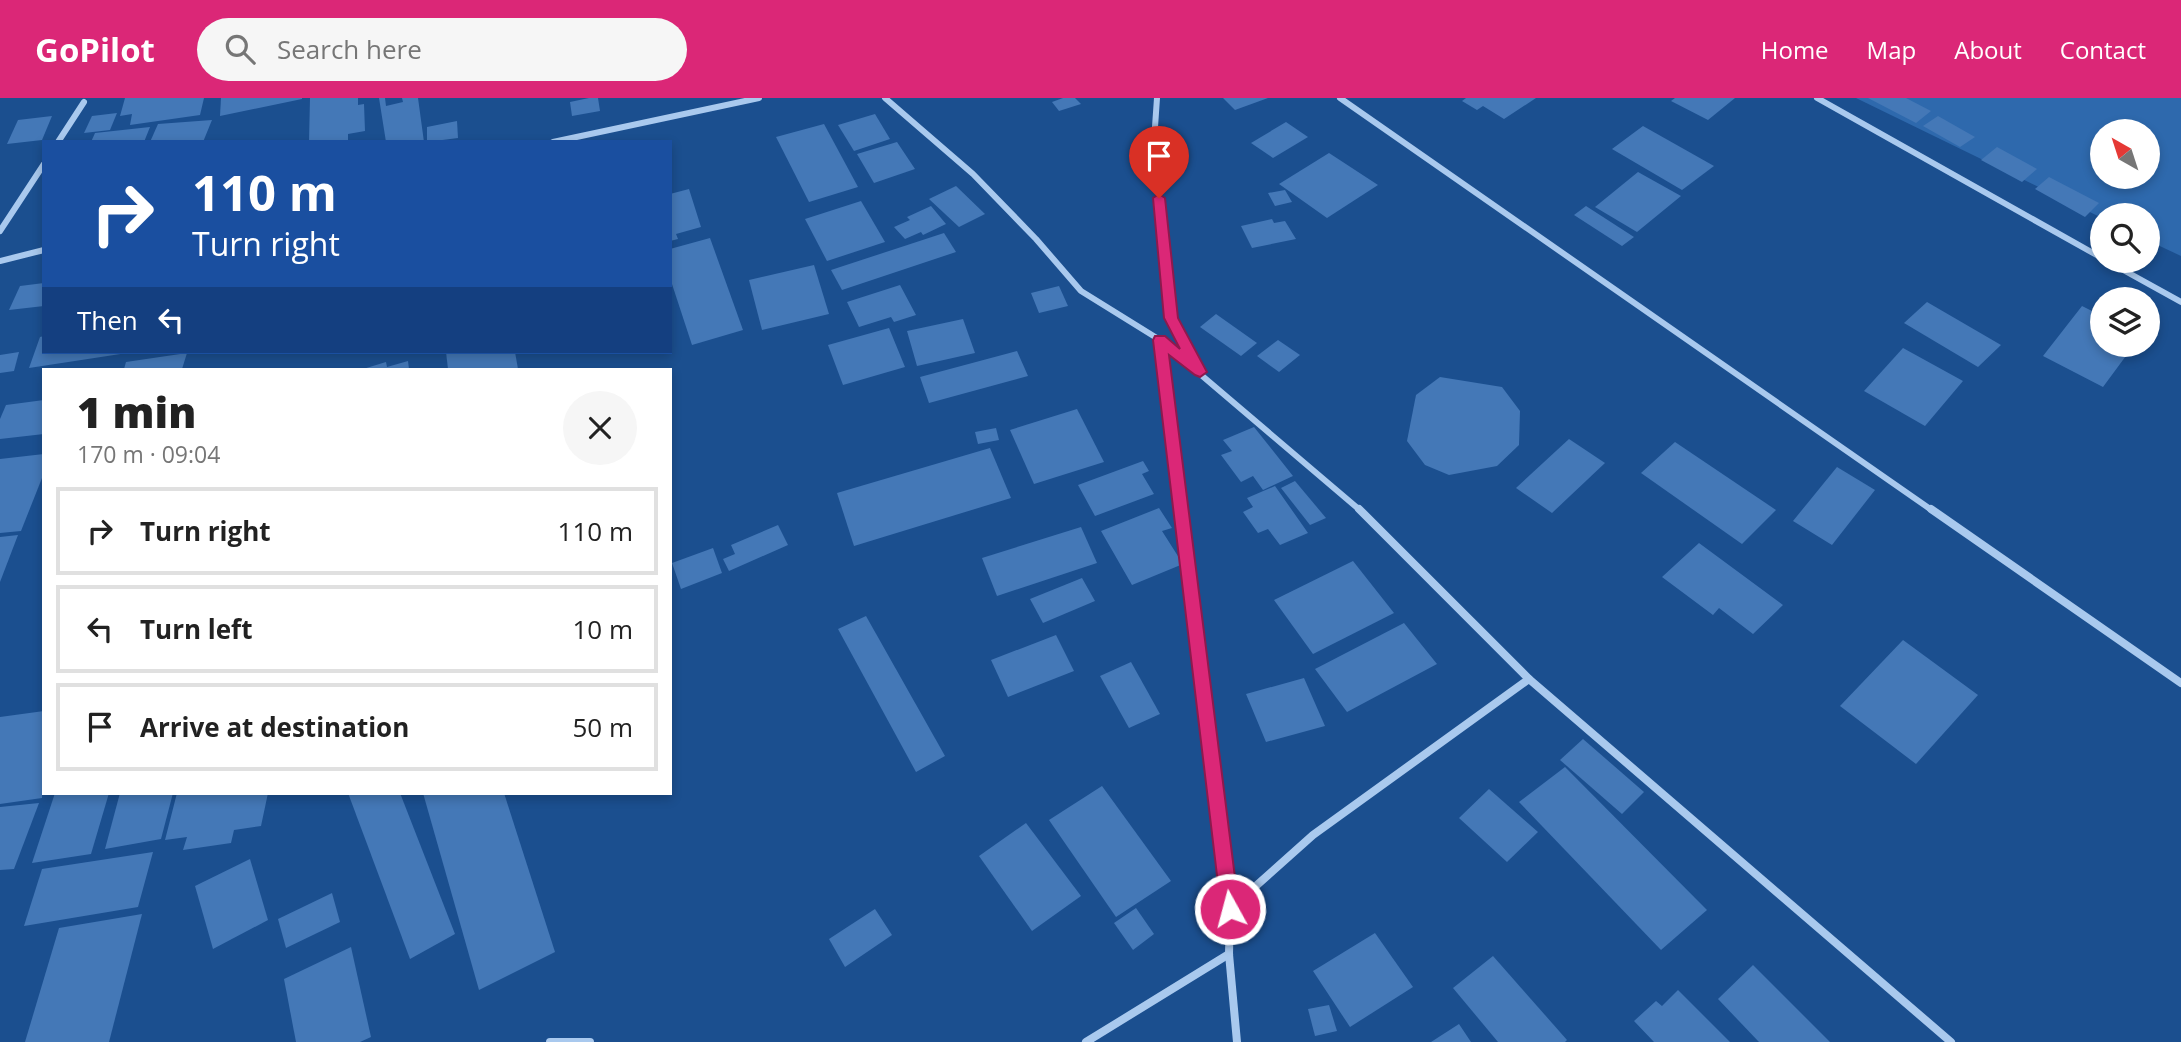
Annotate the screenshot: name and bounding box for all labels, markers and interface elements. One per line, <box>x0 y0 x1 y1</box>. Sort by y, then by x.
search box <box>197 18 687 81</box>
text: GoPilot <box>35 27 155 72</box>
icon: search <box>221 30 259 68</box>
text: Search here <box>277 31 422 67</box>
text: Home <box>1761 33 1829 66</box>
text: Map <box>1867 33 1916 66</box>
text: About <box>1954 33 2022 66</box>
text: Contact <box>2060 33 2146 66</box>
north arrow <box>2090 119 2160 189</box>
map controls <box>2090 119 2160 357</box>
pin <box>1129 126 1189 198</box>
icon: arrive <box>1140 137 1178 175</box>
text: 110 m <box>192 159 337 225</box>
icon: right <box>77 168 168 259</box>
button: search <box>2090 203 2160 273</box>
text: Turn right <box>192 222 340 265</box>
button: layers <box>2090 287 2160 357</box>
icon: left <box>152 301 190 339</box>
text: Then <box>77 302 138 338</box>
text: 1 min <box>77 383 196 440</box>
button: close <box>563 391 637 465</box>
text: 170 m · 09:04 <box>77 438 220 470</box>
icon: right <box>81 512 119 550</box>
text: Turn right <box>140 513 271 549</box>
text: 110 m <box>558 513 633 549</box>
icon: left <box>81 610 119 648</box>
text: Turn left <box>140 611 252 647</box>
text: 10 m <box>572 611 633 647</box>
icon: arrive <box>81 708 119 746</box>
text: Arrive at destination <box>140 709 409 745</box>
text: 50 m <box>572 709 633 745</box>
position arrow <box>1193 872 1267 946</box>

